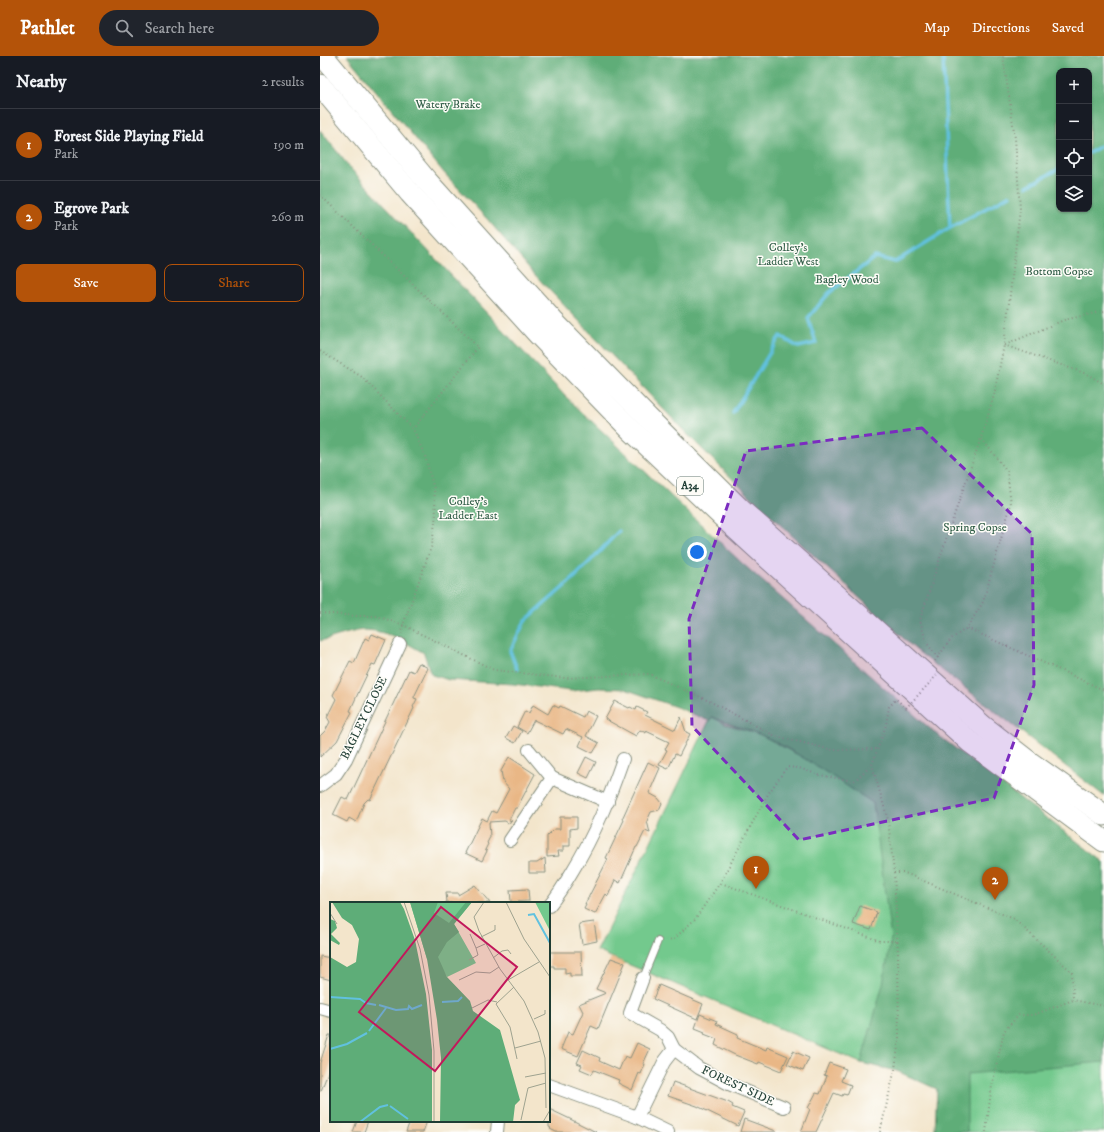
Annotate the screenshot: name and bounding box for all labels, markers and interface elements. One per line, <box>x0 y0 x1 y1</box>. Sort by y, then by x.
search box <box>99 10 379 46</box>
text: Pathlet <box>20 17 75 40</box>
icon: search <box>113 17 135 39</box>
text: Search here <box>145 19 214 38</box>
text: Map <box>924 19 950 37</box>
text: Directions <box>972 19 1030 37</box>
text: Saved <box>1052 19 1084 37</box>
map controls <box>1056 68 1092 212</box>
button: + <box>1056 68 1092 104</box>
text: Nearby <box>16 71 66 93</box>
text: 2 results <box>262 74 304 90</box>
park label: Watery Brake <box>415 97 480 112</box>
button: − <box>1056 104 1092 140</box>
text: Forest Side Playing Field <box>54 127 203 146</box>
text: 1 <box>27 137 31 153</box>
text: 190 m <box>273 137 304 153</box>
button: locate <box>1056 140 1092 176</box>
text: Park <box>54 146 78 162</box>
button: layers <box>1056 176 1092 212</box>
text: Egrove Park <box>54 199 129 218</box>
text: 2 <box>26 209 32 225</box>
text: 260 m <box>271 209 304 225</box>
text: Park <box>54 218 78 234</box>
park label: Colley's Ladder West <box>758 240 819 269</box>
button: Save <box>16 264 156 302</box>
button: Share <box>164 264 304 302</box>
park label: Bottom Copse <box>1025 264 1093 279</box>
park label: Bagley Wood <box>815 272 879 287</box>
road number: A34 <box>677 477 703 495</box>
park label: Colley's Ladder East <box>438 494 498 523</box>
park label: Spring Copse <box>943 520 1007 535</box>
your location <box>687 542 707 562</box>
street label: BAGLEY CLOSE <box>337 673 391 762</box>
pin: 1 <box>743 856 769 889</box>
pin: 2 <box>982 867 1008 900</box>
inset map <box>330 902 550 1122</box>
street label: FOREST SIDE <box>699 1063 777 1110</box>

